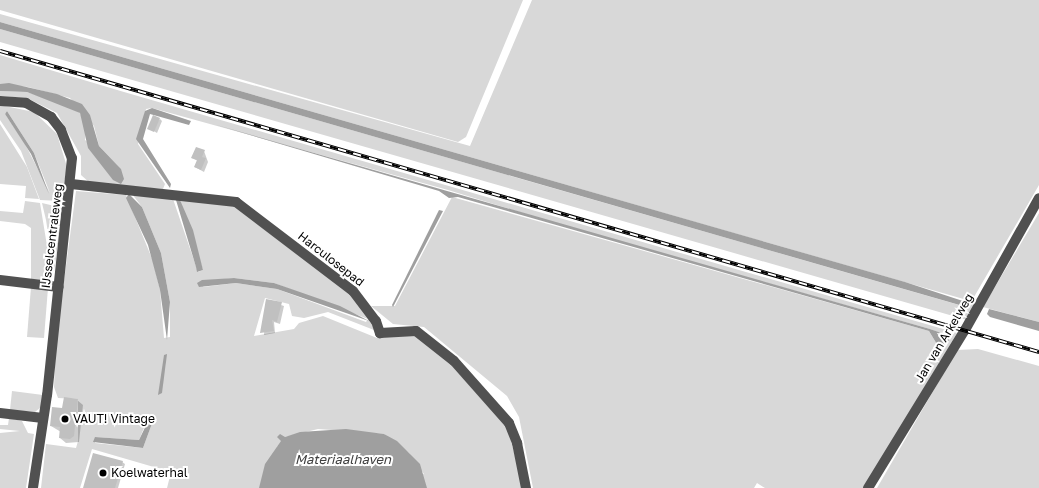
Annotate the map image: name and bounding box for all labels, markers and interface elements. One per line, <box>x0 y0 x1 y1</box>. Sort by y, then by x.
street label: IJsselcentraleweg <box>38 183 66 289</box>
street label: Harculosepad <box>295 229 367 289</box>
street label: Jan van Arkelweg <box>912 291 976 385</box>
place label: VAUT! Vintage <box>73 412 155 426</box>
marker: VAUT! Vintage <box>60 414 70 424</box>
water label: Materiaalhaven <box>295 451 391 467</box>
place label: Koelwaterhal <box>111 466 187 480</box>
marker: Koelwaterhal <box>98 468 108 478</box>

